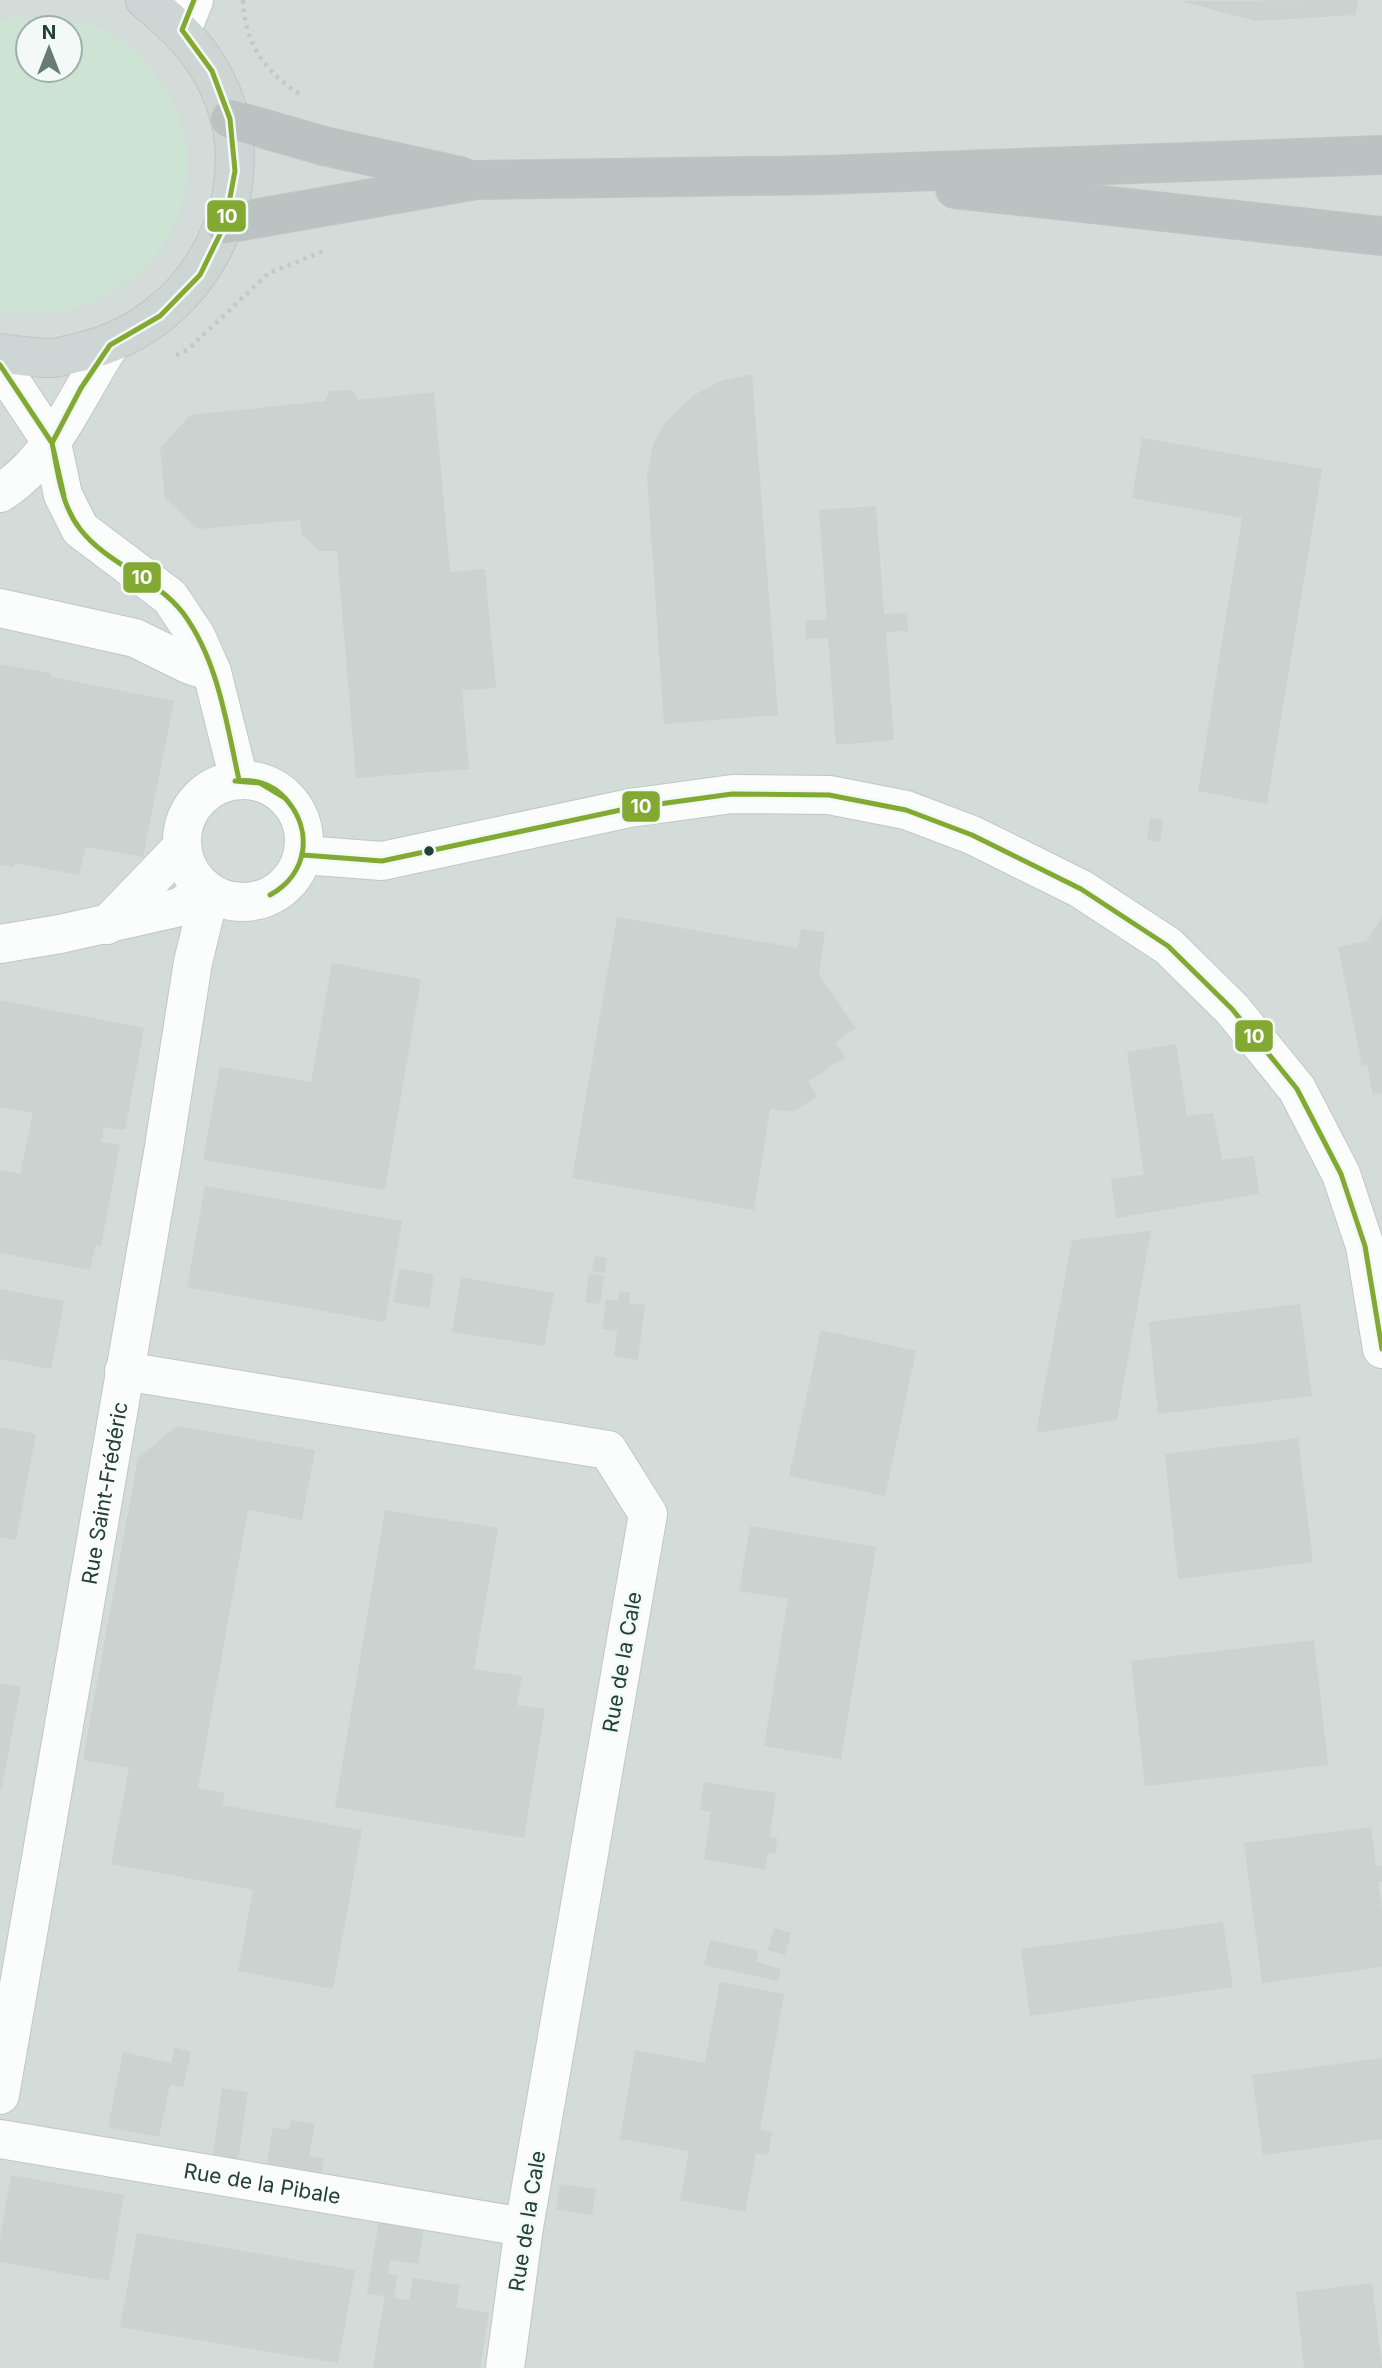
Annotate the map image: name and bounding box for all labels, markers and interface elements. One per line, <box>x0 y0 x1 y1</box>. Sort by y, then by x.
north arrow <box>14 14 84 84</box>
text: N <box>42 21 56 44</box>
line badge: 10 <box>206 199 247 233</box>
text: 10 <box>216 205 238 228</box>
line badge: 10 <box>122 561 162 594</box>
text: 10 <box>131 566 153 589</box>
line badge: 10 <box>621 790 661 823</box>
text: 10 <box>630 795 652 818</box>
unlabelled marker <box>422 844 436 858</box>
line badge: 10 <box>1234 1019 1274 1053</box>
text: 10 <box>1243 1025 1265 1048</box>
street label: Rue Saint-Frédéric <box>76 1400 132 1586</box>
street label: Rue de la Cale <box>597 1590 647 1734</box>
street label: Rue de la Cale <box>504 2149 550 2293</box>
street label: Rue de la Pibale <box>182 2158 343 2209</box>

